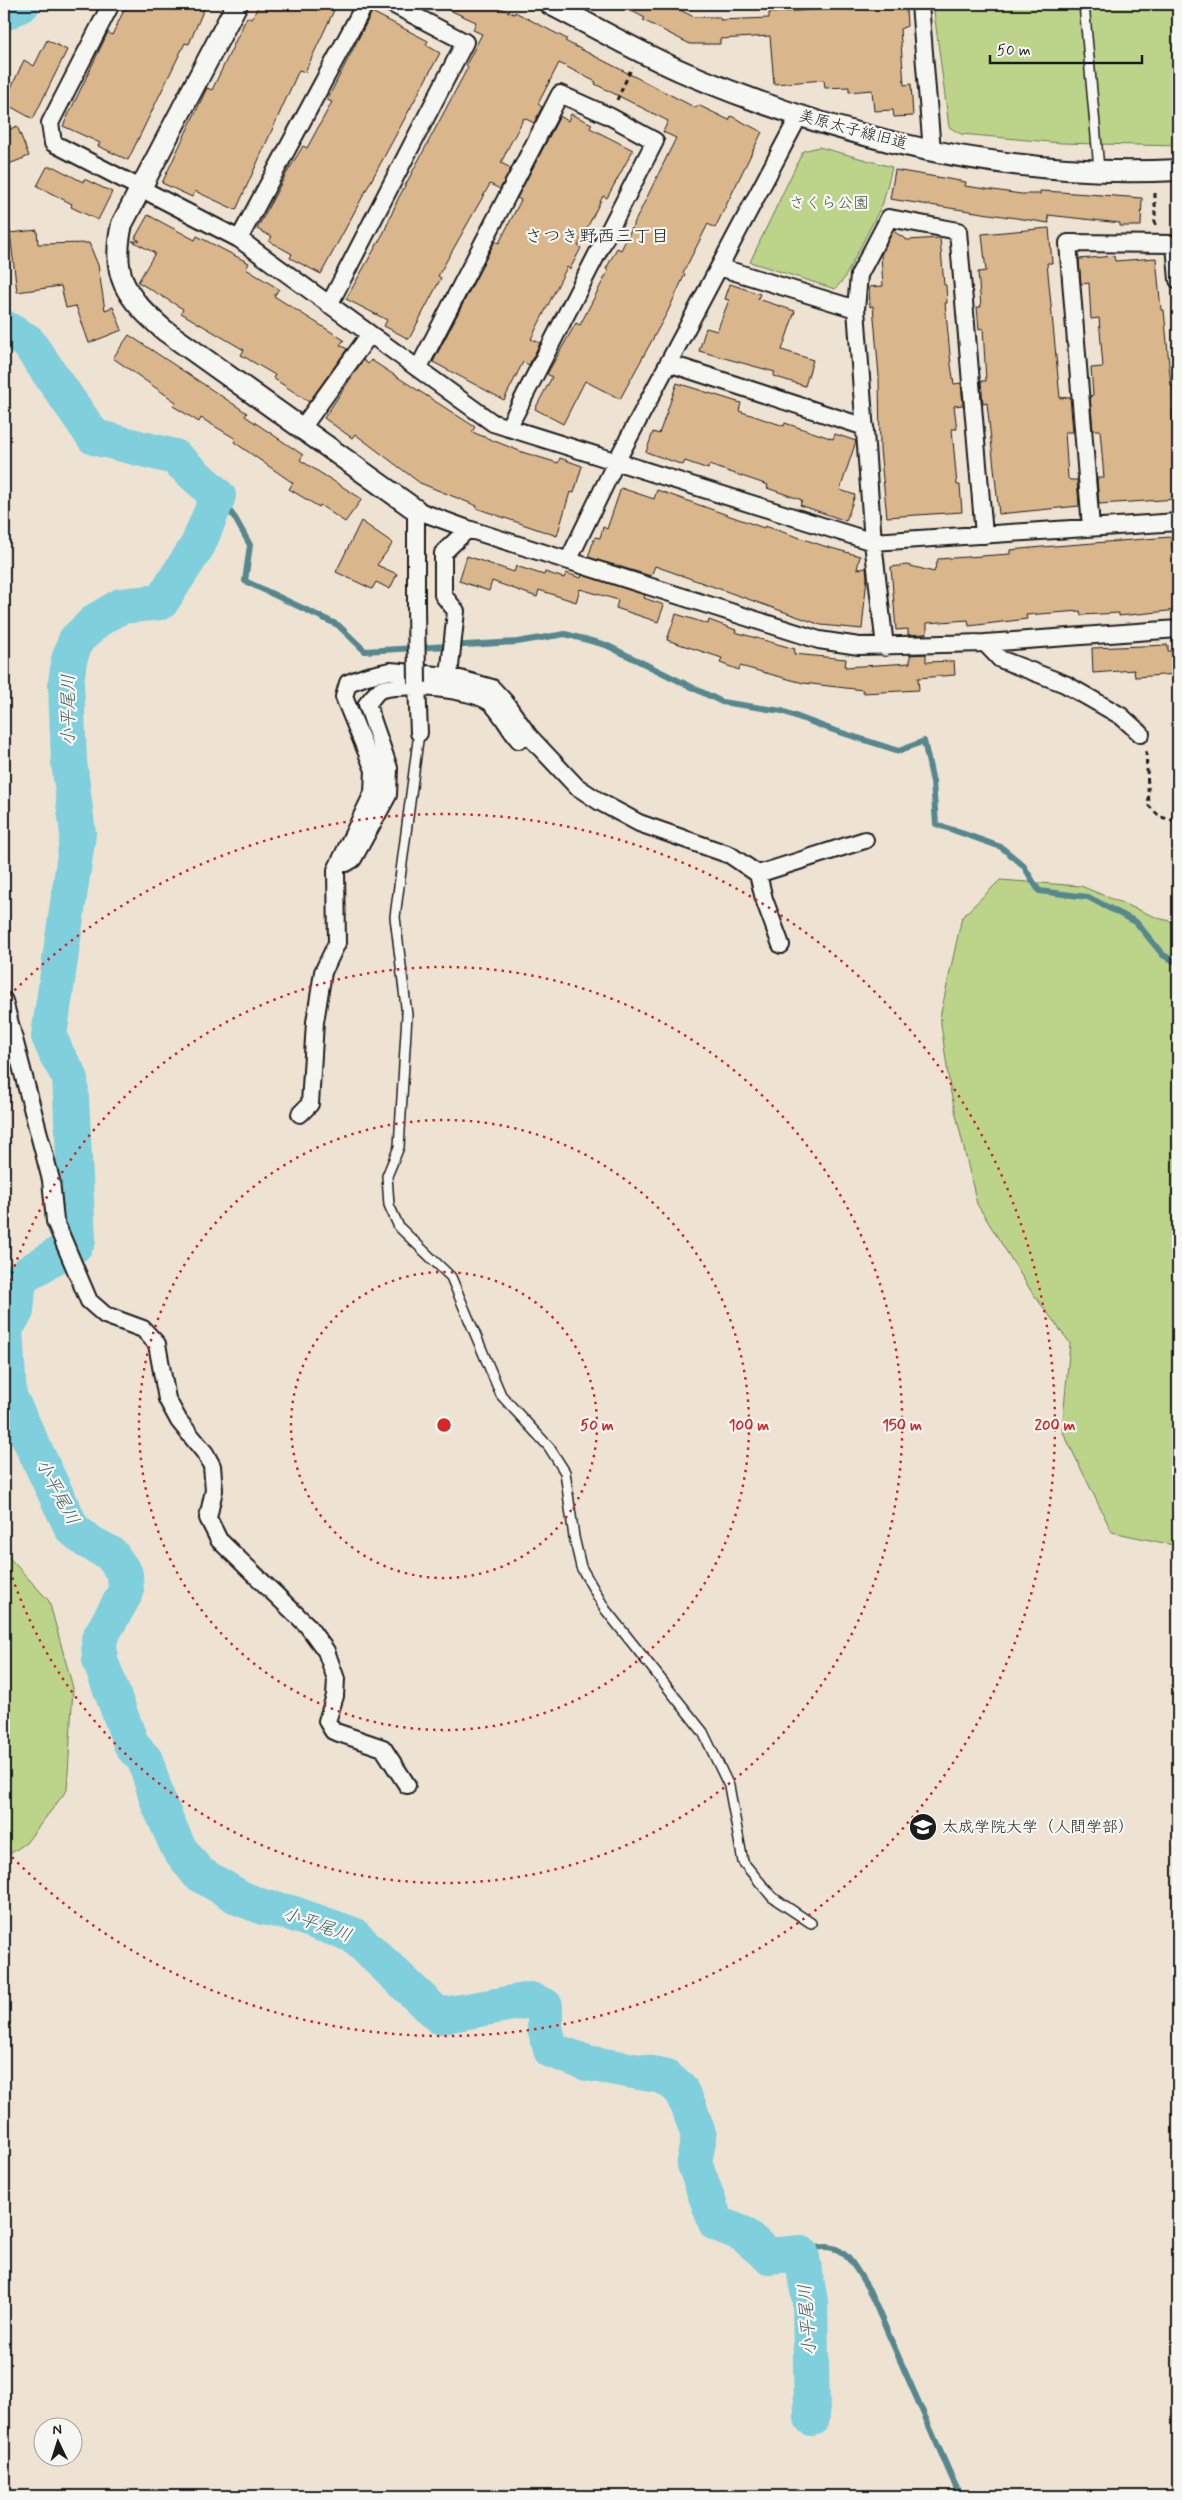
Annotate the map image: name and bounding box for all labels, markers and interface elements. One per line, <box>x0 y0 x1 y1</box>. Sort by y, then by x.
scale bar <box>990 32 1142 64</box>
text: 50 m <box>997 41 1031 61</box>
street label: 美原太子線旧道 <box>796 105 910 155</box>
park label: さくら公園 <box>789 193 869 214</box>
district label: さつき野西三丁目 <box>525 225 669 249</box>
water label: 小平尾川 <box>57 674 81 746</box>
centre of rings <box>435 1416 453 1434</box>
text: 50 m <box>580 1416 614 1436</box>
text: 100 m <box>729 1416 769 1436</box>
text: 150 m <box>882 1416 922 1436</box>
text: 200 m <box>1035 1416 1076 1436</box>
water label: 小平尾川 <box>30 1455 84 1529</box>
school or university icon: 太成学院大学（人間学部） <box>908 1812 938 1842</box>
place label: 太成学院大学（人間学部） <box>942 1817 1134 1838</box>
water label: 小平尾川 <box>279 1901 355 1949</box>
water label: 小平尾川 <box>794 2283 822 2357</box>
north arrow <box>32 2418 82 2468</box>
text: N <box>52 2421 62 2439</box>

